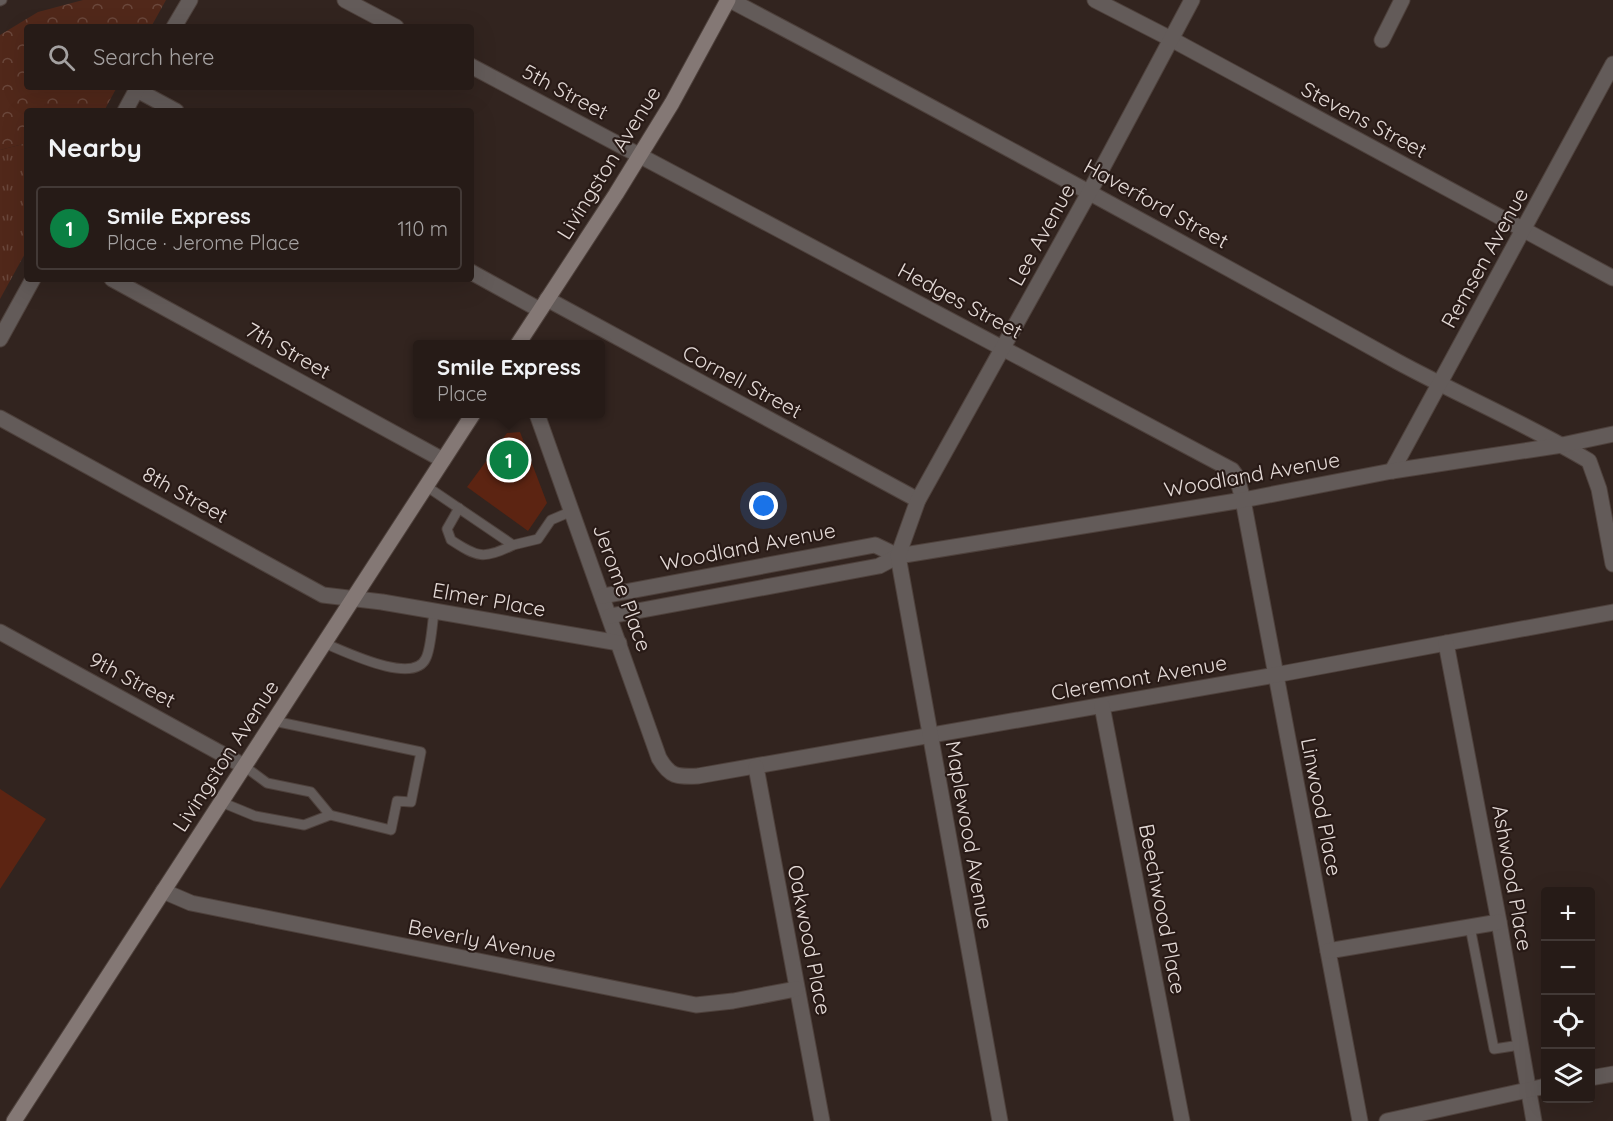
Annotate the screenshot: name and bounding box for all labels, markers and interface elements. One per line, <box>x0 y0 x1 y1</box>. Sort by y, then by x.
search box <box>24 24 474 90</box>
icon: search <box>45 41 78 74</box>
text: Search here <box>93 43 214 71</box>
street label: 5th Street <box>518 58 613 125</box>
street label: Stevens Street <box>1297 75 1432 163</box>
street label: Livingston Avenue <box>551 81 666 244</box>
text: Nearby <box>48 131 142 164</box>
street label: Haverford Street <box>1080 153 1233 254</box>
street label: Lee Avenue <box>1002 179 1080 290</box>
street label: Remsen Avenue <box>1435 183 1533 332</box>
text: Smile Express <box>107 202 251 230</box>
text: 1 <box>66 216 73 241</box>
text: 110 m <box>398 216 448 241</box>
text: Place · Jerome Place <box>107 230 300 255</box>
street label: Hedges Street <box>894 256 1027 344</box>
street label: 7th Street <box>242 316 335 384</box>
street label: Cornell Street <box>678 339 807 423</box>
popup <box>413 340 605 418</box>
text: Smile Express <box>437 353 581 381</box>
text: Place <box>437 381 487 406</box>
pin: 1 <box>490 438 528 482</box>
street label: Woodland Avenue <box>1162 446 1342 502</box>
street label: 8th Street <box>138 460 233 528</box>
your location <box>749 491 778 520</box>
street label: Woodland Avenue <box>658 516 838 576</box>
street label: Jerome Place <box>588 520 658 655</box>
street label: Elmer Place <box>431 576 548 622</box>
street label: 9th Street <box>85 646 180 713</box>
street label: Cleremont Avenue <box>1049 649 1229 705</box>
street label: Livingston Avenue <box>166 675 284 836</box>
street label: Linwood Place <box>1296 735 1348 878</box>
street label: Maplewood Avenue <box>941 739 999 931</box>
street label: Ashwood Place <box>1487 803 1539 953</box>
street label: Beechwood Place <box>1134 822 1192 996</box>
street label: Oakwood Place <box>783 862 837 1017</box>
map controls <box>1541 887 1595 1103</box>
button: + <box>1541 887 1595 941</box>
street label: Beverly Avenue <box>406 913 558 967</box>
button: − <box>1541 941 1595 995</box>
button: locate <box>1541 995 1595 1049</box>
button: layers <box>1541 1049 1595 1103</box>

